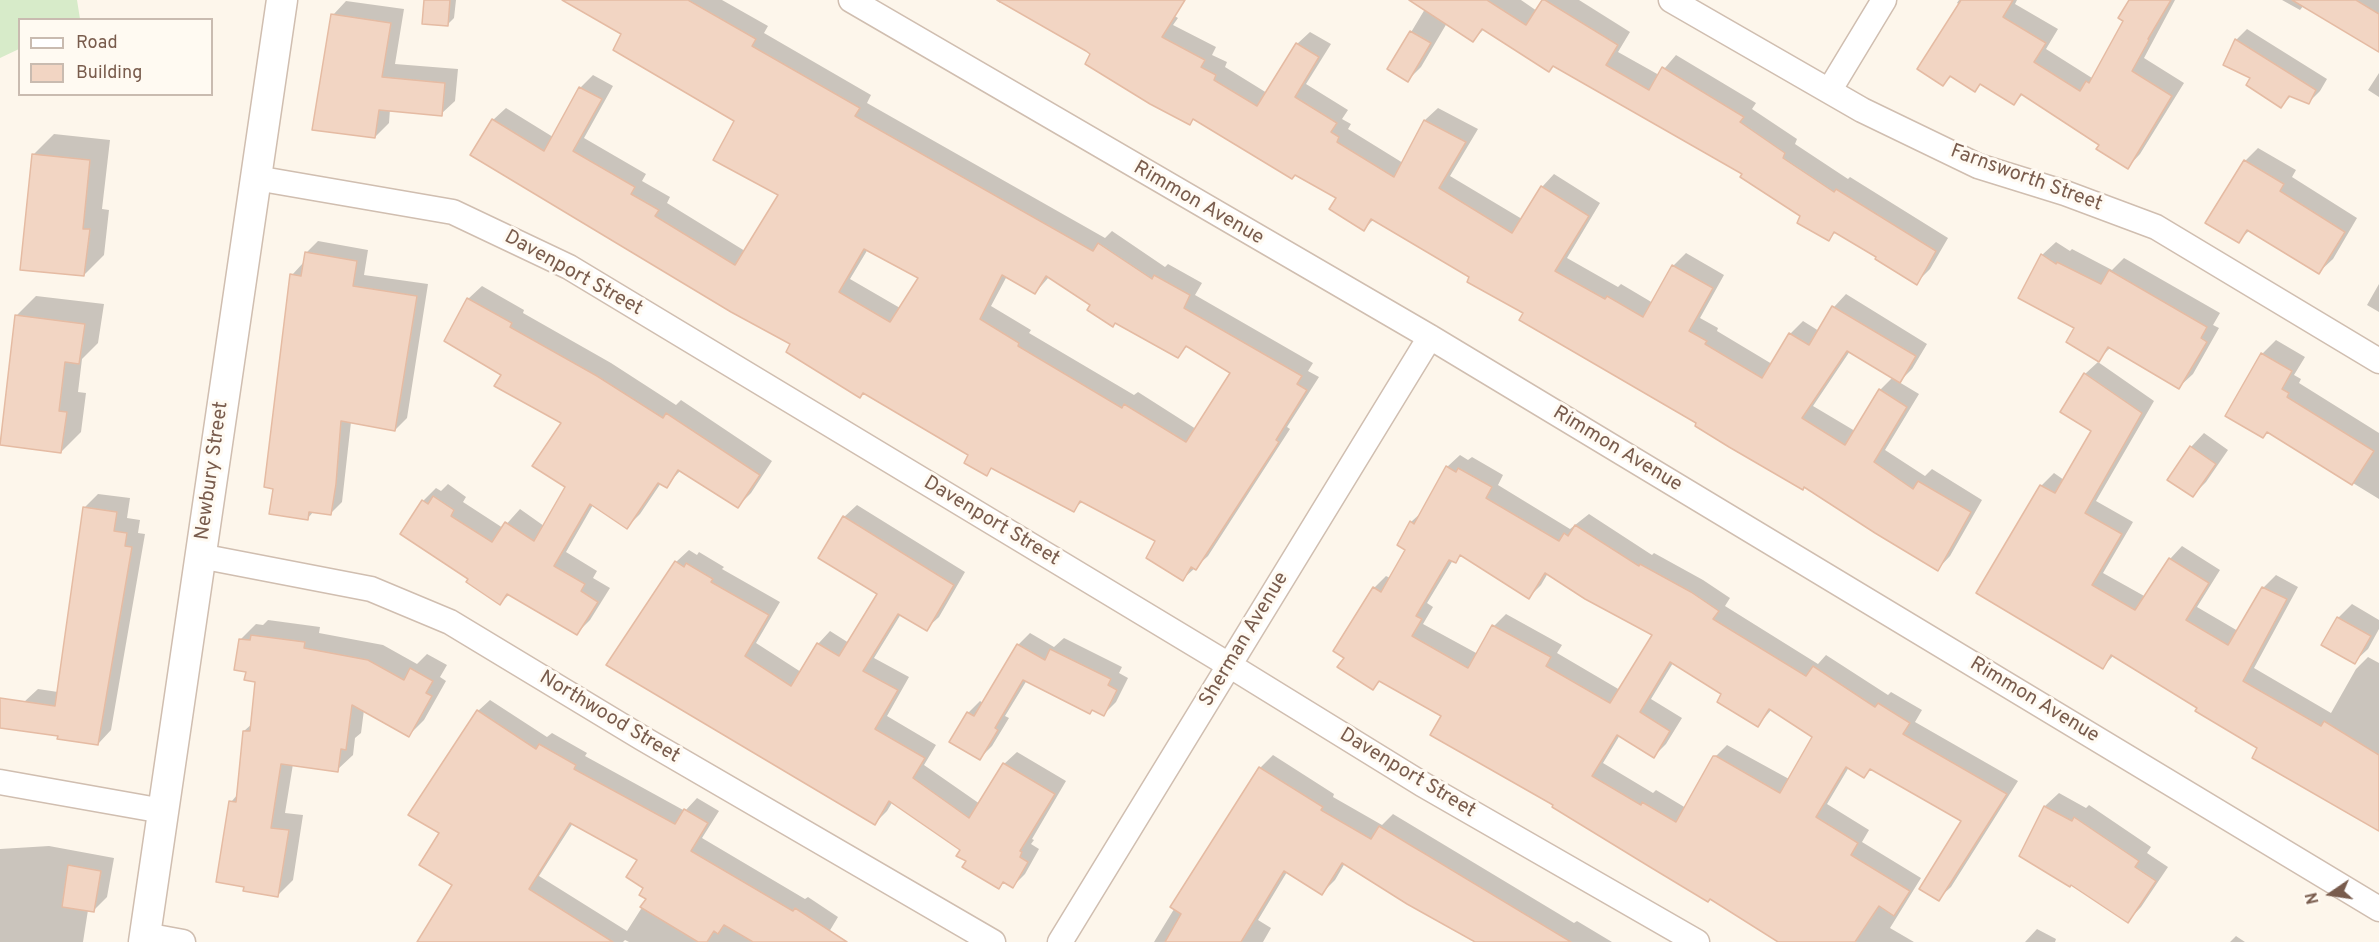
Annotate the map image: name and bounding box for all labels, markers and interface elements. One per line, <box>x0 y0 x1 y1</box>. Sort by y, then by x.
legend <box>18 18 213 96</box>
text: Road <box>76 32 118 55</box>
text: Building <box>76 62 142 85</box>
street label: Farnsworth Street <box>1947 140 2105 218</box>
street label: Rimmon Avenue <box>1128 157 1268 251</box>
street label: Davenport Street <box>500 226 646 322</box>
street label: Newbury Street <box>191 400 235 542</box>
street label: Rimmon Avenue <box>1548 402 1686 498</box>
street label: Davenport Street <box>919 472 1063 572</box>
street label: Sherman Avenue <box>1195 568 1295 712</box>
street label: Rimmon Avenue <box>1965 653 2103 749</box>
street label: Northwood Street <box>534 667 684 769</box>
street label: Davenport Street <box>1335 724 1479 824</box>
north arrow <box>2301 864 2361 924</box>
text: N <box>2302 890 2324 906</box>

